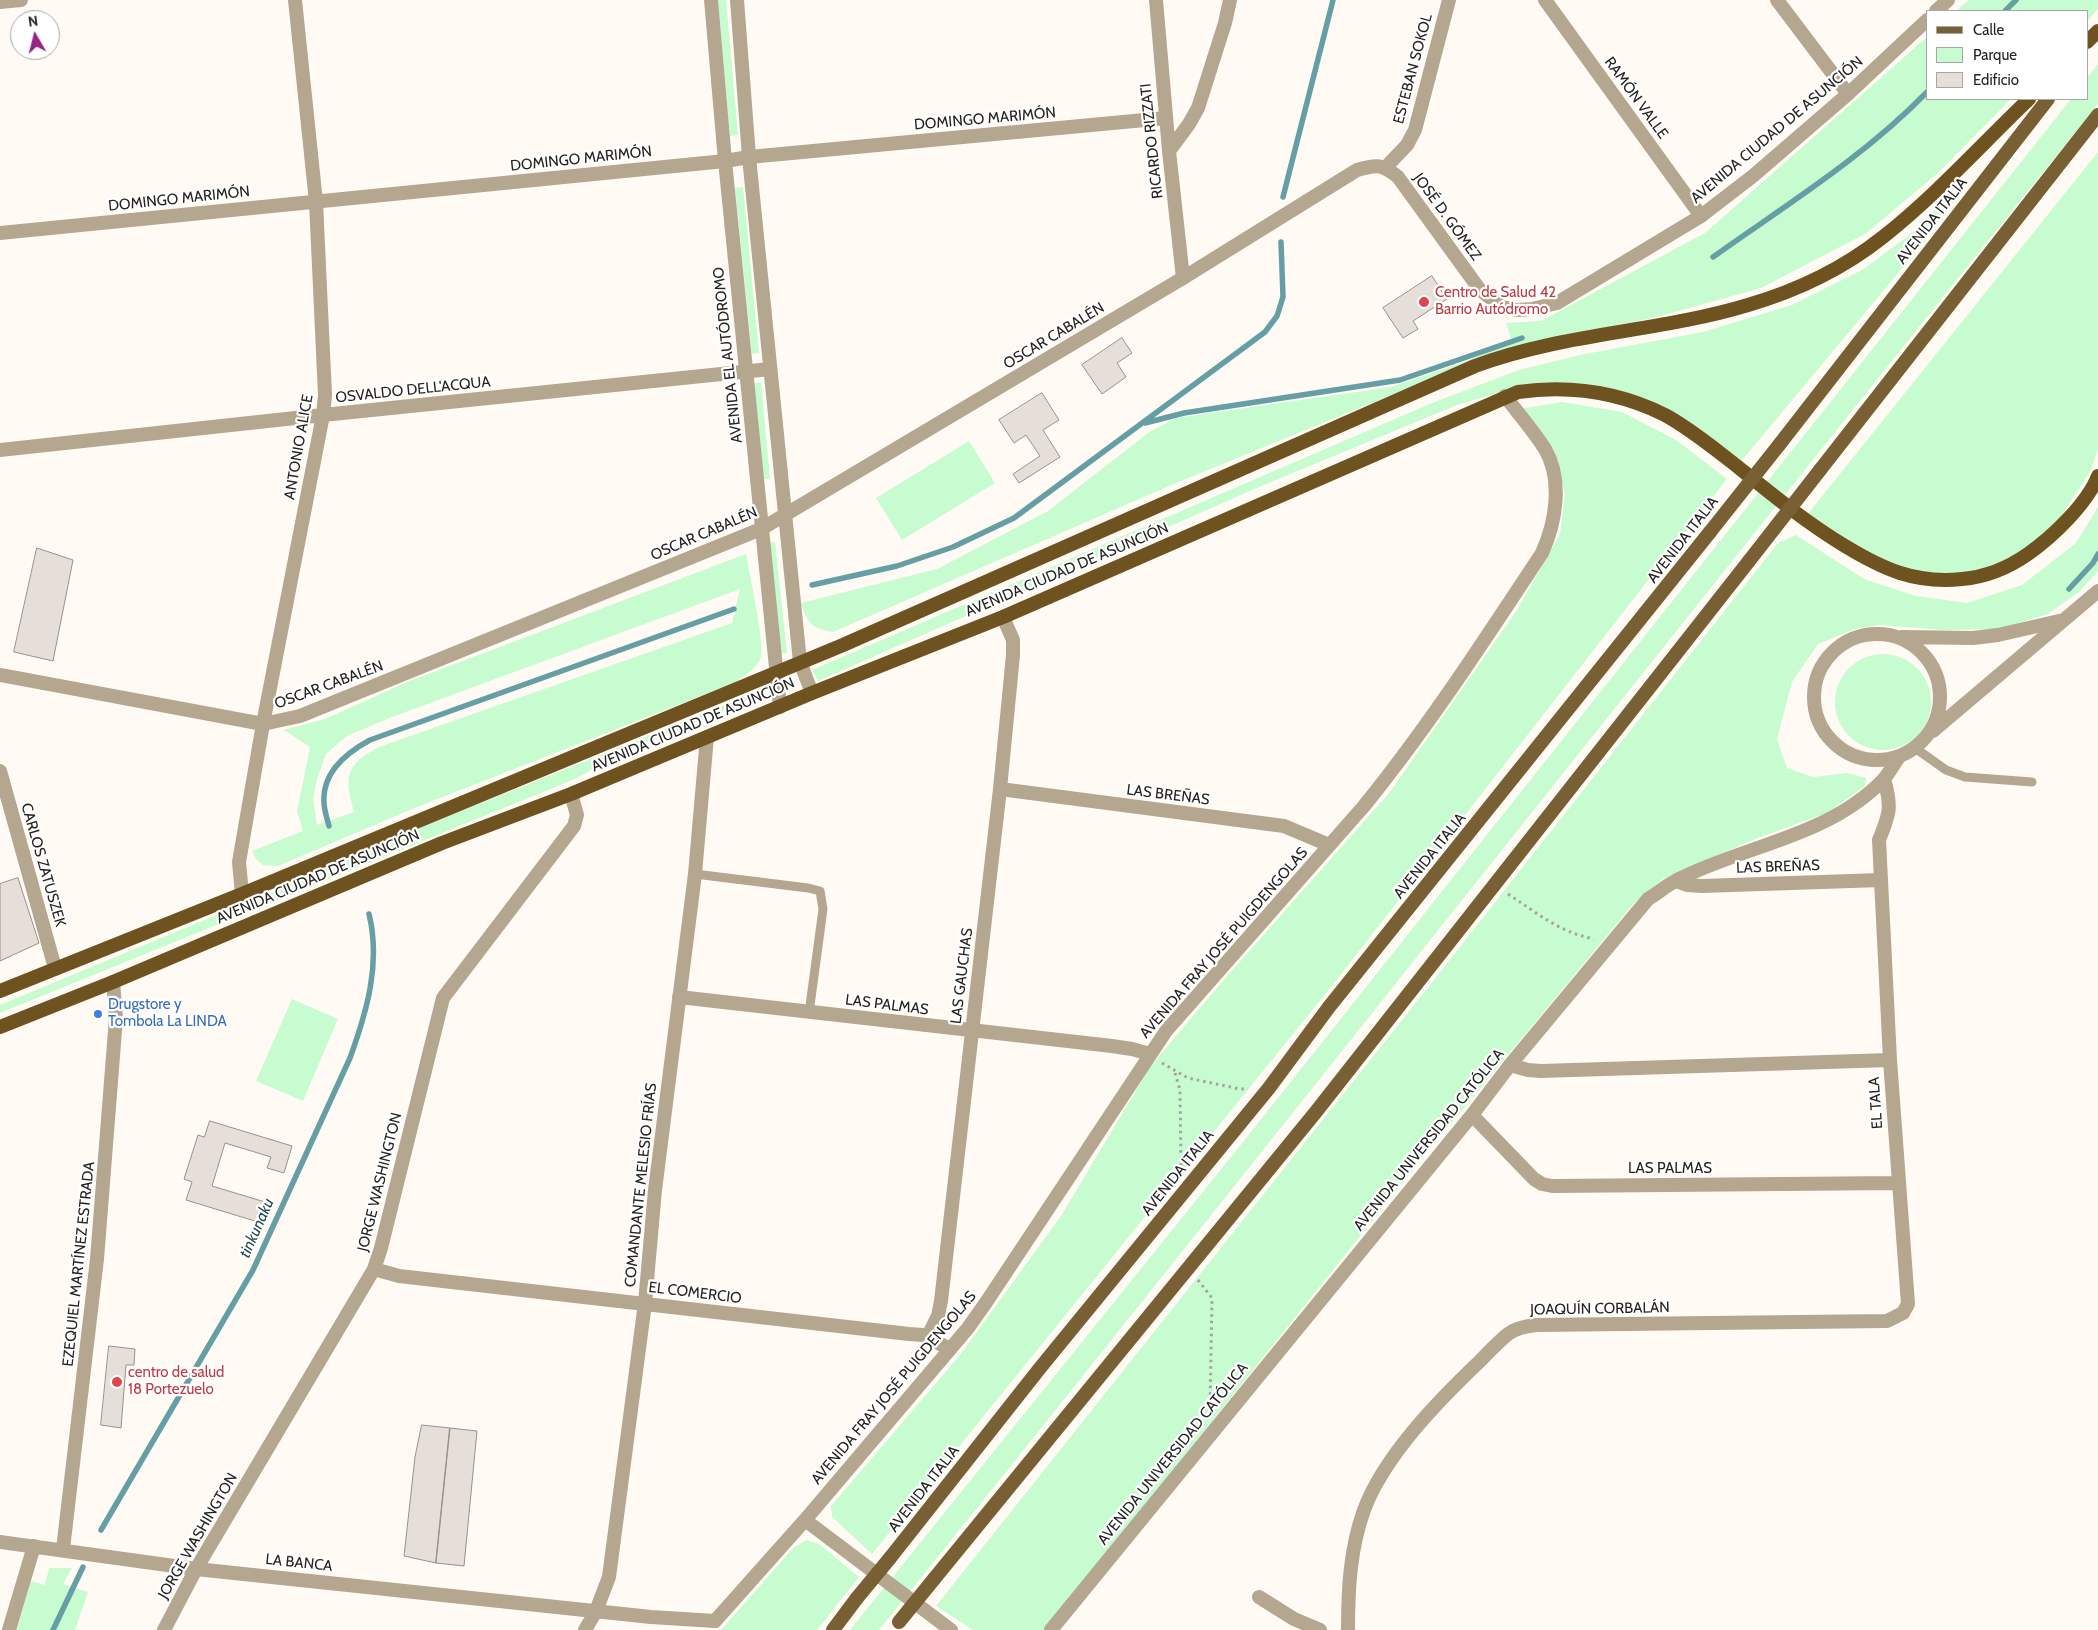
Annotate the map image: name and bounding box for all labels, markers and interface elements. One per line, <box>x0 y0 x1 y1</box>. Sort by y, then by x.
north arrow <box>10 10 60 60</box>
legend <box>1926 10 2088 100</box>
text: N <box>27 12 39 31</box>
street label: ESTEBAN SOKOL <box>1390 12 1436 126</box>
text: Calle <box>1973 21 2004 39</box>
text: Parque <box>1973 46 2017 64</box>
street label: AVENIDA CIUDAD DE ASUNCIÓN <box>1687 53 1867 207</box>
street label: RAMÓN VALLE <box>1600 54 1672 142</box>
text: Edificio <box>1973 71 2019 89</box>
street label: RICARDO RIZZATI <box>1137 82 1167 200</box>
street label: DOMINGO MARIMÓN <box>913 104 1057 134</box>
street label: DOMINGO MARIMÓN <box>509 143 653 175</box>
street label: JOSÉ D. GÓMEZ <box>1409 170 1485 264</box>
street label: AVENIDA ITALIA <box>1893 174 1971 268</box>
street label: DOMINGO MARIMÓN <box>107 183 251 215</box>
street label: AVENIDA EL AUTÓDROMO <box>710 266 746 444</box>
place label: Centro de Salud 42 Barrio Autódromo <box>1435 284 1556 319</box>
marker: Centro de Salud 42 Barrio Autódromo <box>1417 295 1431 309</box>
street label: OSCAR CABALÉN <box>1000 299 1108 373</box>
street label: OSVALDO DELL'ACQUA <box>335 373 491 407</box>
street label: ANTONIO ALICE <box>281 393 317 501</box>
street label: AVENIDA ITALIA <box>1644 493 1722 587</box>
street label: OSCAR CABALÉN <box>648 503 760 565</box>
street label: AVENIDA CIUDAD DE ASUNCIÓN <box>963 519 1171 621</box>
street label: OSCAR CABALÉN <box>272 657 386 713</box>
street label: AVENIDA CIUDAD DE ASUNCIÓN <box>589 674 797 776</box>
street label: LAS BREÑAS <box>1125 781 1211 809</box>
street label: CARLOS ZATUSZEK <box>17 801 69 929</box>
street label: AVENIDA ITALIA <box>1390 810 1470 902</box>
street label: AVENIDA CIUDAD DE ASUNCIÓN <box>214 826 422 928</box>
street label: AVENIDA FRAY JOSÉ PUIGDENGOLAS <box>1136 844 1312 1042</box>
street label: LAS BREÑAS <box>1736 857 1820 877</box>
street label: LAS GAUCHAS <box>947 927 977 1025</box>
street label: LAS PALMAS <box>844 991 930 1019</box>
place label: Drugstore y Tombola La LINDA <box>108 996 227 1031</box>
marker: Drugstore y Tombola La LINDA <box>92 1008 104 1020</box>
street label: AVENIDA UNIVERSIDAD CATÓLICA <box>1350 1045 1508 1235</box>
street label: EL TALA <box>1865 1076 1887 1130</box>
street label: COMANDANTE MELESIO FRÍAS <box>621 1082 661 1288</box>
street label: JORGE WASHINGTON <box>354 1111 406 1253</box>
street label: AVENIDA ITALIA <box>1138 1127 1218 1219</box>
street label: LAS PALMAS <box>1628 1160 1712 1178</box>
street label: EZEQUIEL MARTÍNEZ ESTRADA <box>59 1161 99 1367</box>
water label: tinkunaku <box>235 1195 279 1261</box>
street label: EL COMERCIO <box>647 1278 743 1308</box>
street label: AVENIDA FRAY JOSÉ PUIGDENGOLAS <box>808 1288 980 1488</box>
street label: JOAQUÍN CORBALÁN <box>1530 1299 1670 1319</box>
street label: AVENIDA UNIVERSIDAD CATÓLICA <box>1094 1359 1252 1549</box>
place label: centro de salud 18 Portezuelo <box>128 1364 224 1399</box>
marker: centro de salud 18 Portezuelo <box>110 1375 124 1389</box>
street label: AVENIDA ITALIA <box>885 1442 963 1536</box>
street label: JORGE WASHINGTON <box>155 1470 241 1602</box>
street label: LA BANCA <box>265 1551 333 1575</box>

